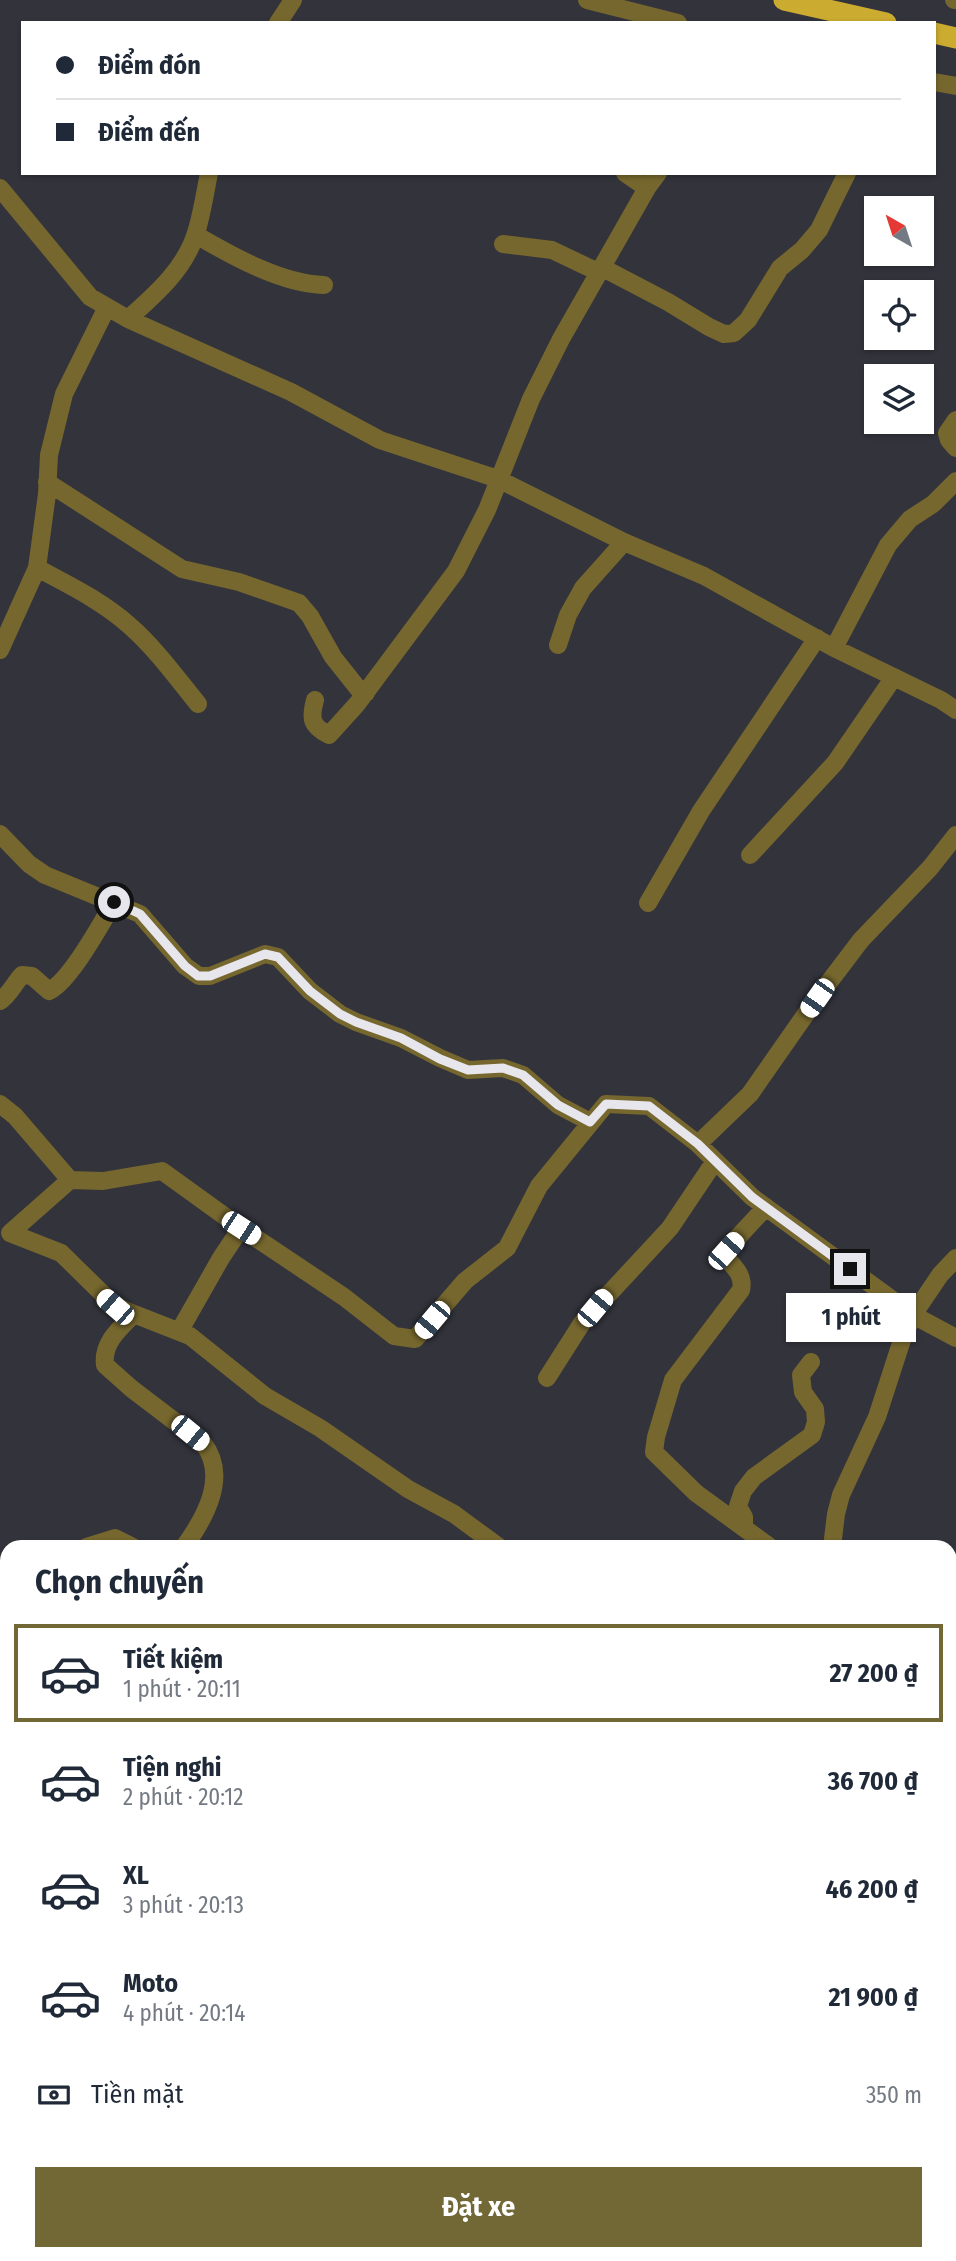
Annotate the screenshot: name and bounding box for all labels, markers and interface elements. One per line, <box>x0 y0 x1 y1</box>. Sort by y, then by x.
text: Điểm đón <box>98 50 201 81</box>
text: Điểm đến <box>98 117 200 148</box>
north arrow <box>864 196 934 266</box>
map controls <box>864 196 934 434</box>
button: locate <box>864 280 934 350</box>
button: layers <box>864 364 934 434</box>
route start <box>98 886 130 918</box>
car <box>797 975 838 1021</box>
car <box>218 1208 265 1248</box>
car <box>705 1228 748 1274</box>
route end <box>834 1253 866 1285</box>
car <box>93 1285 138 1329</box>
car <box>574 1285 617 1331</box>
callout: 1 phút <box>785 1294 915 1342</box>
car <box>411 1297 454 1343</box>
text: 1 phút <box>821 1303 881 1331</box>
car <box>168 1412 213 1454</box>
text: Chọn chuyến <box>35 1563 204 1601</box>
icon: car <box>39 1642 102 1705</box>
text: Tiết kiệm <box>123 1644 223 1675</box>
text: 27 200 ₫ <box>829 1658 918 1689</box>
text: 1 phút · 20:11 <box>123 1675 241 1703</box>
icon: car <box>39 1750 102 1813</box>
text: Tiện nghi <box>123 1752 222 1783</box>
text: 36 700 ₫ <box>828 1766 918 1797</box>
text: 2 phút · 20:12 <box>123 1783 243 1811</box>
icon: car <box>39 1858 102 1921</box>
text: XL <box>123 1860 149 1891</box>
text: 46 200 ₫ <box>825 1874 918 1905</box>
text: 3 phút · 20:13 <box>123 1891 244 1919</box>
icon: car <box>39 1966 102 2029</box>
text: Moto <box>123 1968 178 1999</box>
text: 21 900 ₫ <box>828 1982 918 2013</box>
text: 4 phút · 20:14 <box>123 1999 245 2027</box>
icon: cash <box>35 2076 73 2114</box>
text: Tiền mặt <box>91 2079 183 2110</box>
text: 350 m <box>866 2081 922 2109</box>
button: Đặt xe <box>35 2167 922 2247</box>

